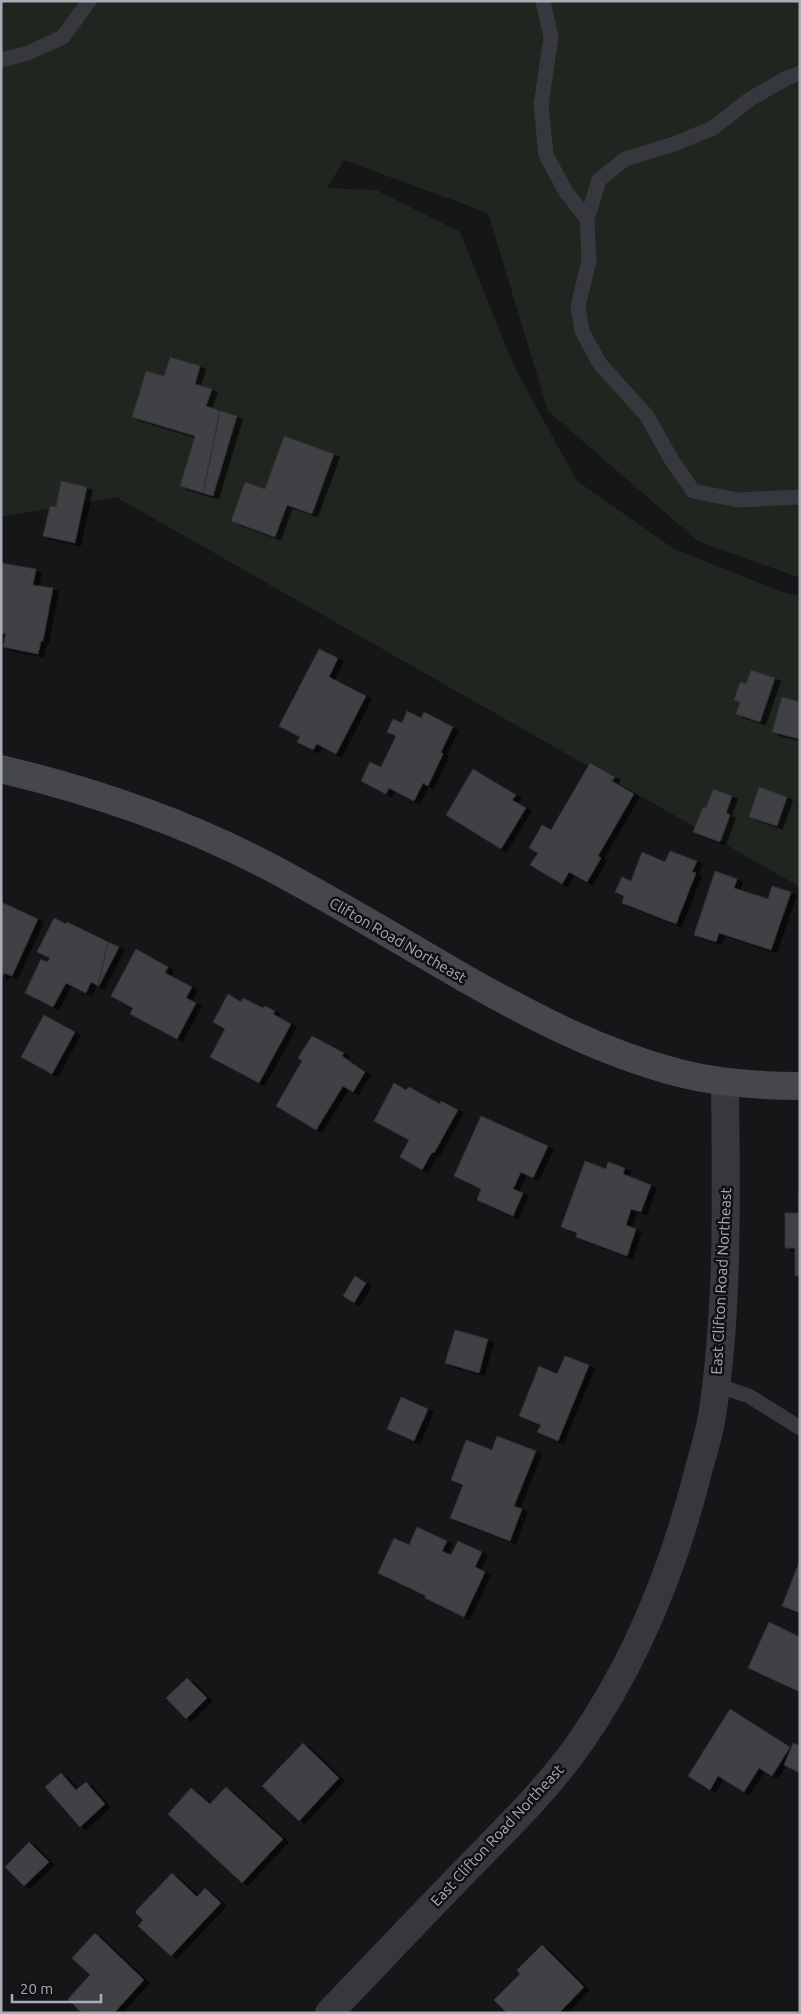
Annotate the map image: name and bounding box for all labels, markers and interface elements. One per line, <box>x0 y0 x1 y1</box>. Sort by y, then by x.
street label: Clifton Road Northeast <box>327 894 470 986</box>
street label: East Clifton Road Northeast <box>708 1187 734 1375</box>
street label: East Clifton Road Northeast <box>427 1761 567 1909</box>
scale bar <box>12 1972 101 2004</box>
text: 20 m <box>20 1980 53 1997</box>

